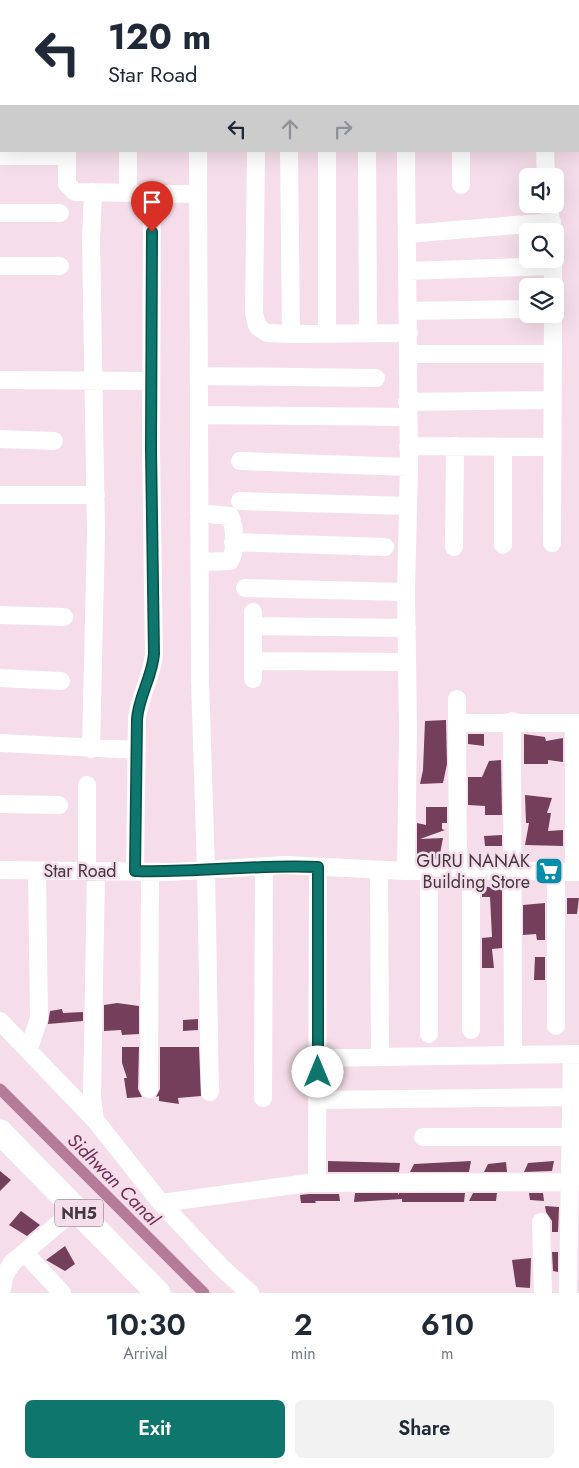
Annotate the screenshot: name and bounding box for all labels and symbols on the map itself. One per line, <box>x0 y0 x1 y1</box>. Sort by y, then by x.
pin <box>131 181 173 232</box>
place label: GURU NANAK Building Store <box>416 848 531 895</box>
supermarket icon: GURU NANAK Building Store <box>534 856 564 886</box>
street label: Star Road <box>43 858 117 884</box>
position arrow <box>291 1045 343 1097</box>
water label: Sidhwan Canal <box>61 1127 166 1232</box>
road number: NH5 <box>55 1200 103 1226</box>

